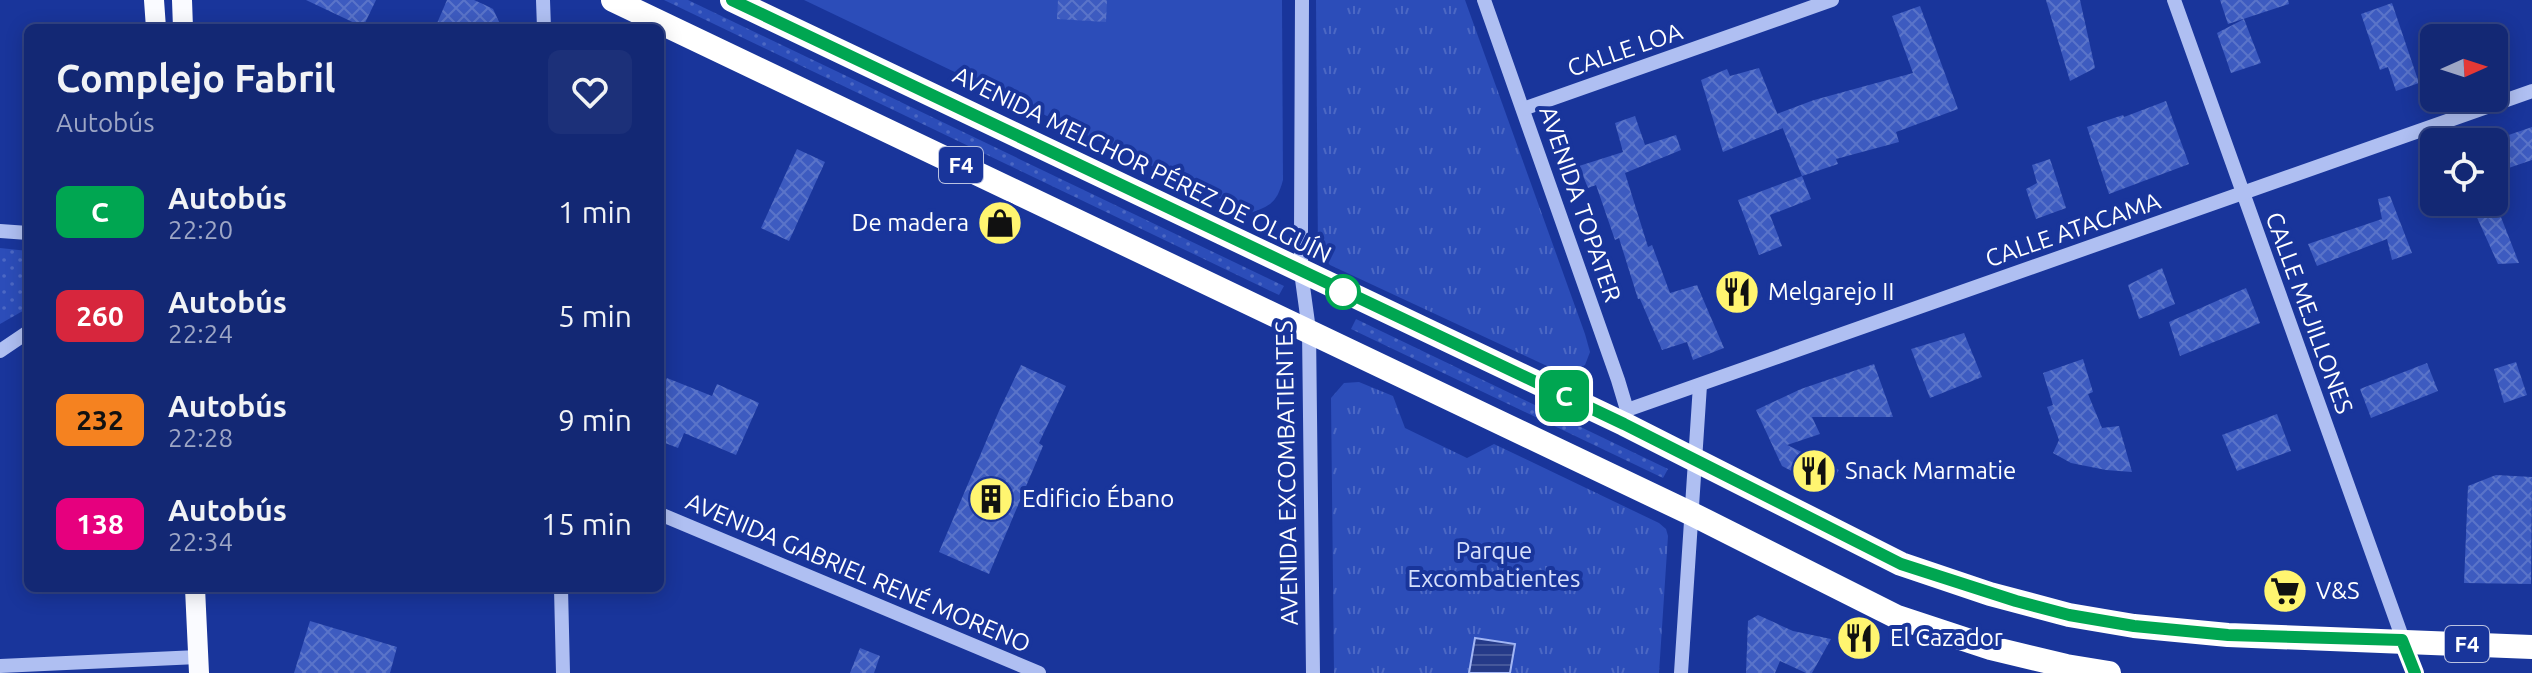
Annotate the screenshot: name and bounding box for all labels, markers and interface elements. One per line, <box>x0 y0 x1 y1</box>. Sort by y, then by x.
street label: CALLE LOA <box>1564 17 1686 82</box>
north arrow <box>2420 24 2508 112</box>
map controls <box>2420 24 2508 216</box>
button: heart <box>548 50 632 134</box>
text: Complejo Fabril <box>56 57 336 99</box>
street label: AVENIDA MELCHOR PÉREZ DE OLGUÍN <box>949 60 1336 268</box>
street label: AVENIDA TOPATER <box>1534 102 1627 305</box>
text: Autobús <box>56 108 154 137</box>
button: locate <box>2420 128 2508 216</box>
road number: F4 <box>939 147 983 183</box>
text: Autobús <box>168 181 287 215</box>
street label: CALLE ATACAMA <box>1982 187 2164 272</box>
text: 1 min <box>558 195 632 229</box>
text: C <box>91 196 109 227</box>
shop icon: De madera <box>976 199 1024 247</box>
street label: CALLE MEJILLONES <box>2260 208 2358 417</box>
place label: De madera <box>852 209 969 236</box>
text: 22:20 <box>168 215 233 244</box>
restaurant icon: Melgarejo II <box>1713 268 1761 316</box>
unlabelled marker <box>1326 275 1360 309</box>
place label: Melgarejo II <box>1768 278 1895 305</box>
text: Autobús <box>168 285 287 319</box>
text: 5 min <box>558 299 632 333</box>
text: 260 <box>76 300 124 331</box>
text: 22:24 <box>168 319 233 348</box>
street label: AVENIDA EXCOMBATIENTES <box>1270 320 1303 626</box>
line badge: C <box>1538 370 1590 422</box>
text: C <box>1555 380 1573 411</box>
text: Autobús <box>168 389 287 423</box>
text: 9 min <box>558 403 632 437</box>
text: 232 <box>76 404 124 435</box>
text: 22:28 <box>168 423 233 452</box>
restaurant icon: Snack Marmatie <box>1790 447 1838 495</box>
place label: Snack Marmatie <box>1845 457 2016 484</box>
building icon: Edificio Ébano <box>967 475 1015 523</box>
place label: Edificio Ébano <box>1022 484 1174 512</box>
street label: AVENIDA GABRIEL RENÉ MORENO <box>682 487 1035 658</box>
text: Autobús <box>168 493 287 527</box>
text: 15 min <box>541 507 632 541</box>
text: 138 <box>76 508 124 539</box>
text: 22:34 <box>168 527 233 556</box>
park label: Parque Excombatientes <box>1407 537 1581 592</box>
supermarket icon: V&S <box>2261 567 2309 615</box>
place label: V&S <box>2316 577 2360 604</box>
restaurant icon: El Cazador <box>1835 614 1883 662</box>
place label: El Cazador <box>1890 624 2003 651</box>
road number: F4 <box>2445 626 2489 662</box>

